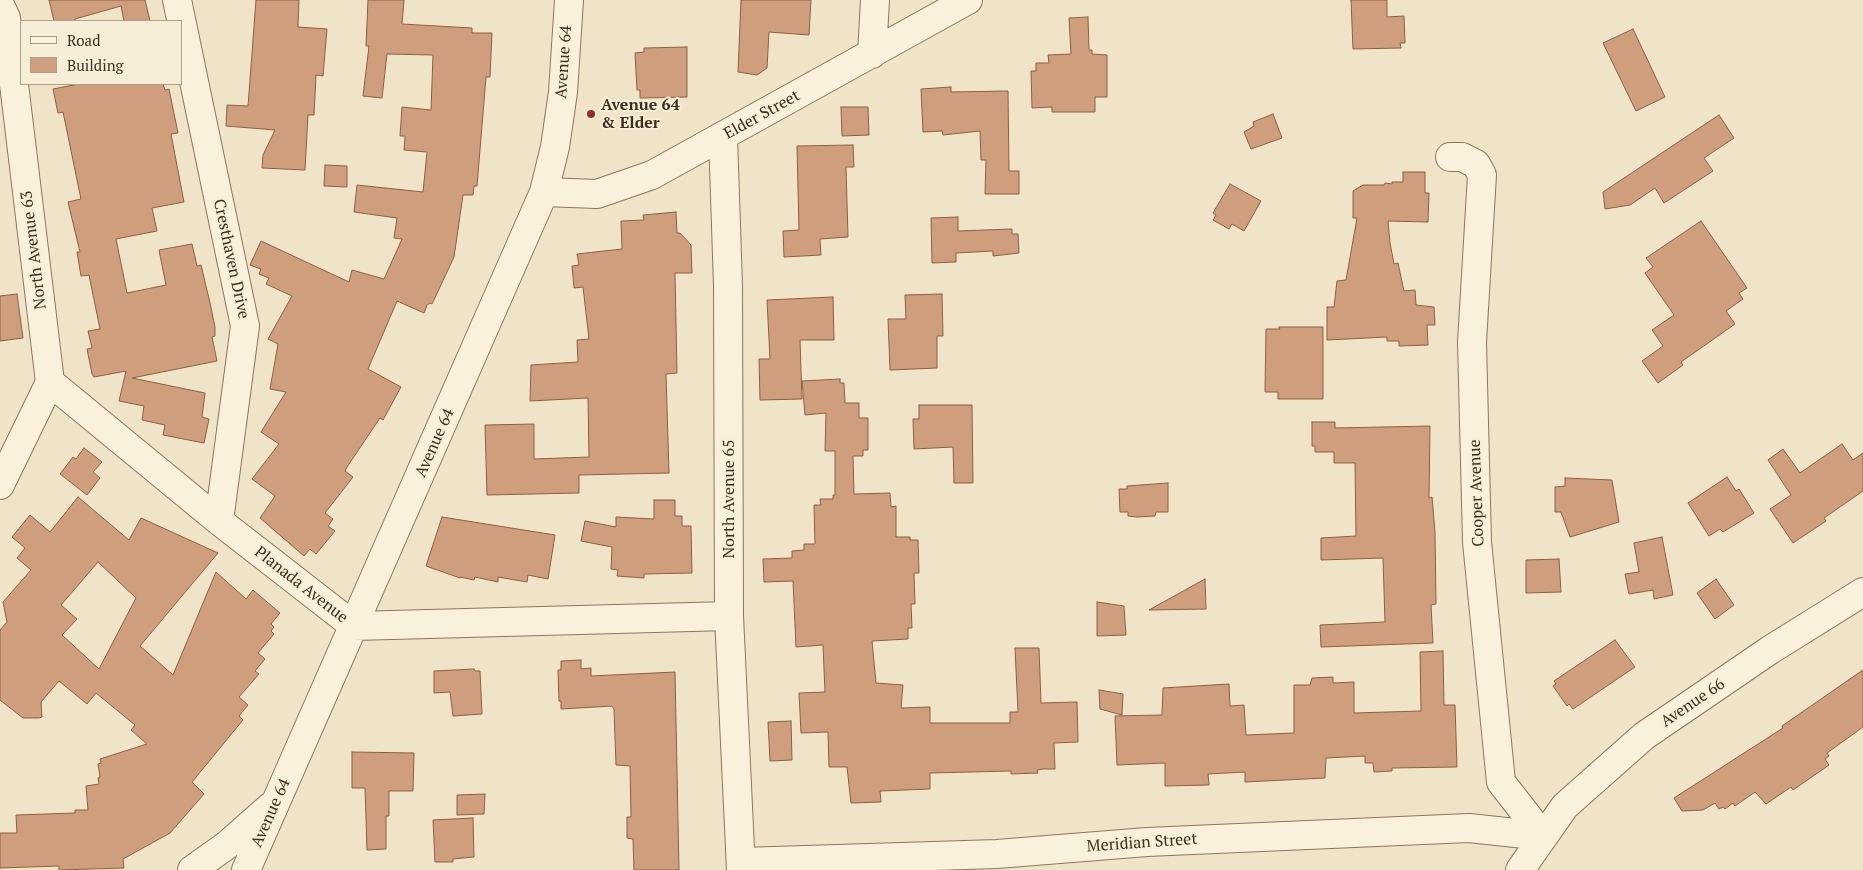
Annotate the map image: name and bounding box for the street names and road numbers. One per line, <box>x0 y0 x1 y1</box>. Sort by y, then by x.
street label: Avenue 64 <box>552 25 576 99</box>
street label: Elder Street <box>721 86 803 144</box>
street label: North Avenue 63 <box>17 190 51 310</box>
street label: Cresthaven Drive <box>209 197 253 321</box>
street label: Avenue 64 <box>411 406 459 480</box>
street label: North Avenue 65 <box>719 439 739 559</box>
street label: Cooper Avenue <box>1466 439 1488 547</box>
street label: Planada Avenue <box>250 543 352 627</box>
street label: Avenue 66 <box>1657 675 1729 731</box>
street label: Avenue 64 <box>247 776 295 850</box>
street label: Meridian Street <box>1086 830 1198 856</box>

